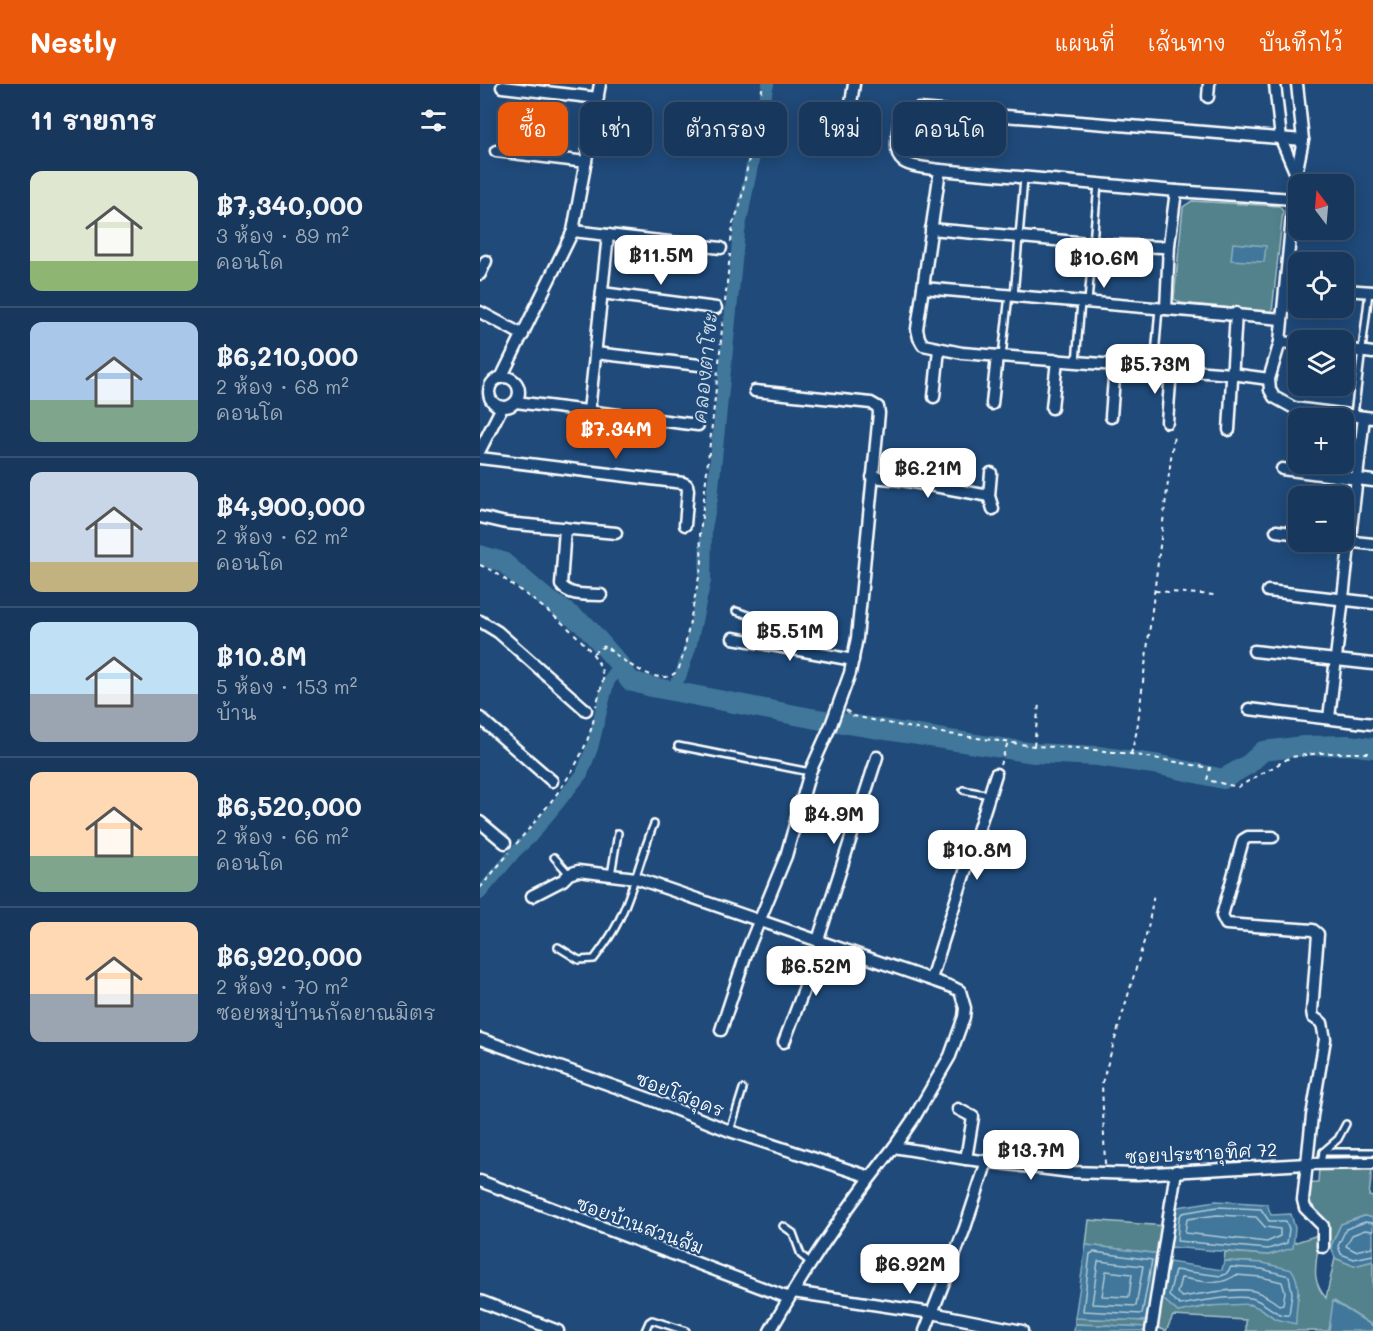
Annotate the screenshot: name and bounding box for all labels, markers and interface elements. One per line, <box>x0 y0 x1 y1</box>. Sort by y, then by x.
text: Nestly <box>30 24 117 60</box>
text: แผนที่ <box>1055 29 1115 56</box>
text: เส้นทาง <box>1148 29 1226 56</box>
text: บันทึกไว้ <box>1259 29 1343 56</box>
chip: ซื้อ <box>498 102 568 156</box>
chip: เช่า <box>580 102 652 156</box>
chip: ตัวกรอง <box>664 102 787 156</box>
chip: ใหม่ <box>799 102 881 156</box>
chip: คอนโด <box>893 102 1006 156</box>
text: 11 รายการ <box>30 103 156 137</box>
icon: filters <box>417 104 450 137</box>
north arrow <box>1288 174 1354 240</box>
map controls <box>1288 174 1354 552</box>
text: ฿7,340,000 <box>216 188 363 222</box>
icon: home <box>78 195 150 267</box>
text: 3 ห้อง · 89 m² <box>216 222 349 248</box>
pin: ฿11.5M <box>612 235 710 286</box>
pin: ฿10.6M <box>1055 238 1153 289</box>
text: ฿11.5M <box>628 241 694 267</box>
text: ฿10.6M <box>1069 244 1139 270</box>
text: คอนโด <box>216 248 284 274</box>
button: locate <box>1288 252 1354 318</box>
water label: คลองตาโซะ <box>685 311 723 425</box>
button: layers <box>1288 330 1354 396</box>
text: ฿6,210,000 <box>216 339 358 373</box>
pin: ฿5.73M <box>1106 344 1204 395</box>
icon: home <box>78 346 150 418</box>
text: ฿5.73M <box>1120 350 1190 376</box>
text: 2 ห้อง · 68 m² <box>216 373 349 399</box>
text: คอนโด <box>216 399 284 425</box>
button: + <box>1288 408 1354 474</box>
pin: ฿7.34M <box>567 409 665 460</box>
text: ฿7.34M <box>580 415 652 441</box>
pin: ฿6.21M <box>879 448 977 499</box>
text: ฿6.21M <box>894 454 962 480</box>
button: − <box>1288 486 1354 552</box>
text: ฿4,900,000 <box>216 489 365 523</box>
icon: home <box>78 496 150 568</box>
text: 2 ห้อง · 62 m² <box>216 523 348 549</box>
text: คอนโด <box>216 549 284 575</box>
pin: ฿5.51M <box>741 611 839 662</box>
text: ฿5.51M <box>756 617 824 643</box>
text: ฿10.8M <box>216 639 307 673</box>
icon: home <box>78 646 150 718</box>
text: 5 ห้อง · 153 m² <box>216 673 357 699</box>
text: บ้าน <box>216 699 257 725</box>
text: ฿6,520,000 <box>216 789 362 823</box>
pin: ฿4.9M <box>792 794 876 845</box>
icon: home <box>78 796 150 868</box>
text: ฿4.9M <box>804 800 864 826</box>
text: 2 ห้อง · 66 m² <box>216 823 349 849</box>
pin: ฿10.8M <box>928 830 1026 881</box>
text: ฿10.8M <box>942 836 1012 862</box>
text: คอนโด <box>216 849 284 875</box>
text: ฿6,920,000 <box>216 939 362 973</box>
icon: home <box>78 946 150 1018</box>
pin: ฿6.52M <box>767 946 865 997</box>
text: ฿6.52M <box>781 952 851 978</box>
text: 2 ห้อง · 70 m² <box>216 973 348 999</box>
text: ซอยหมู่บ้านกัลยาณมิตร <box>216 999 435 1025</box>
street label: ซอยโสอุดร <box>632 1066 728 1124</box>
pin: ฿13.7M <box>982 1130 1080 1181</box>
text: ฿13.7M <box>997 1136 1065 1162</box>
street label: ซอยประชาอุทิศ 72 <box>1124 1137 1278 1171</box>
street label: ซอยบ้านสวนส้ม <box>573 1191 707 1259</box>
pin: ฿6.92M <box>861 1244 959 1295</box>
text: ฿6.92M <box>874 1250 946 1276</box>

